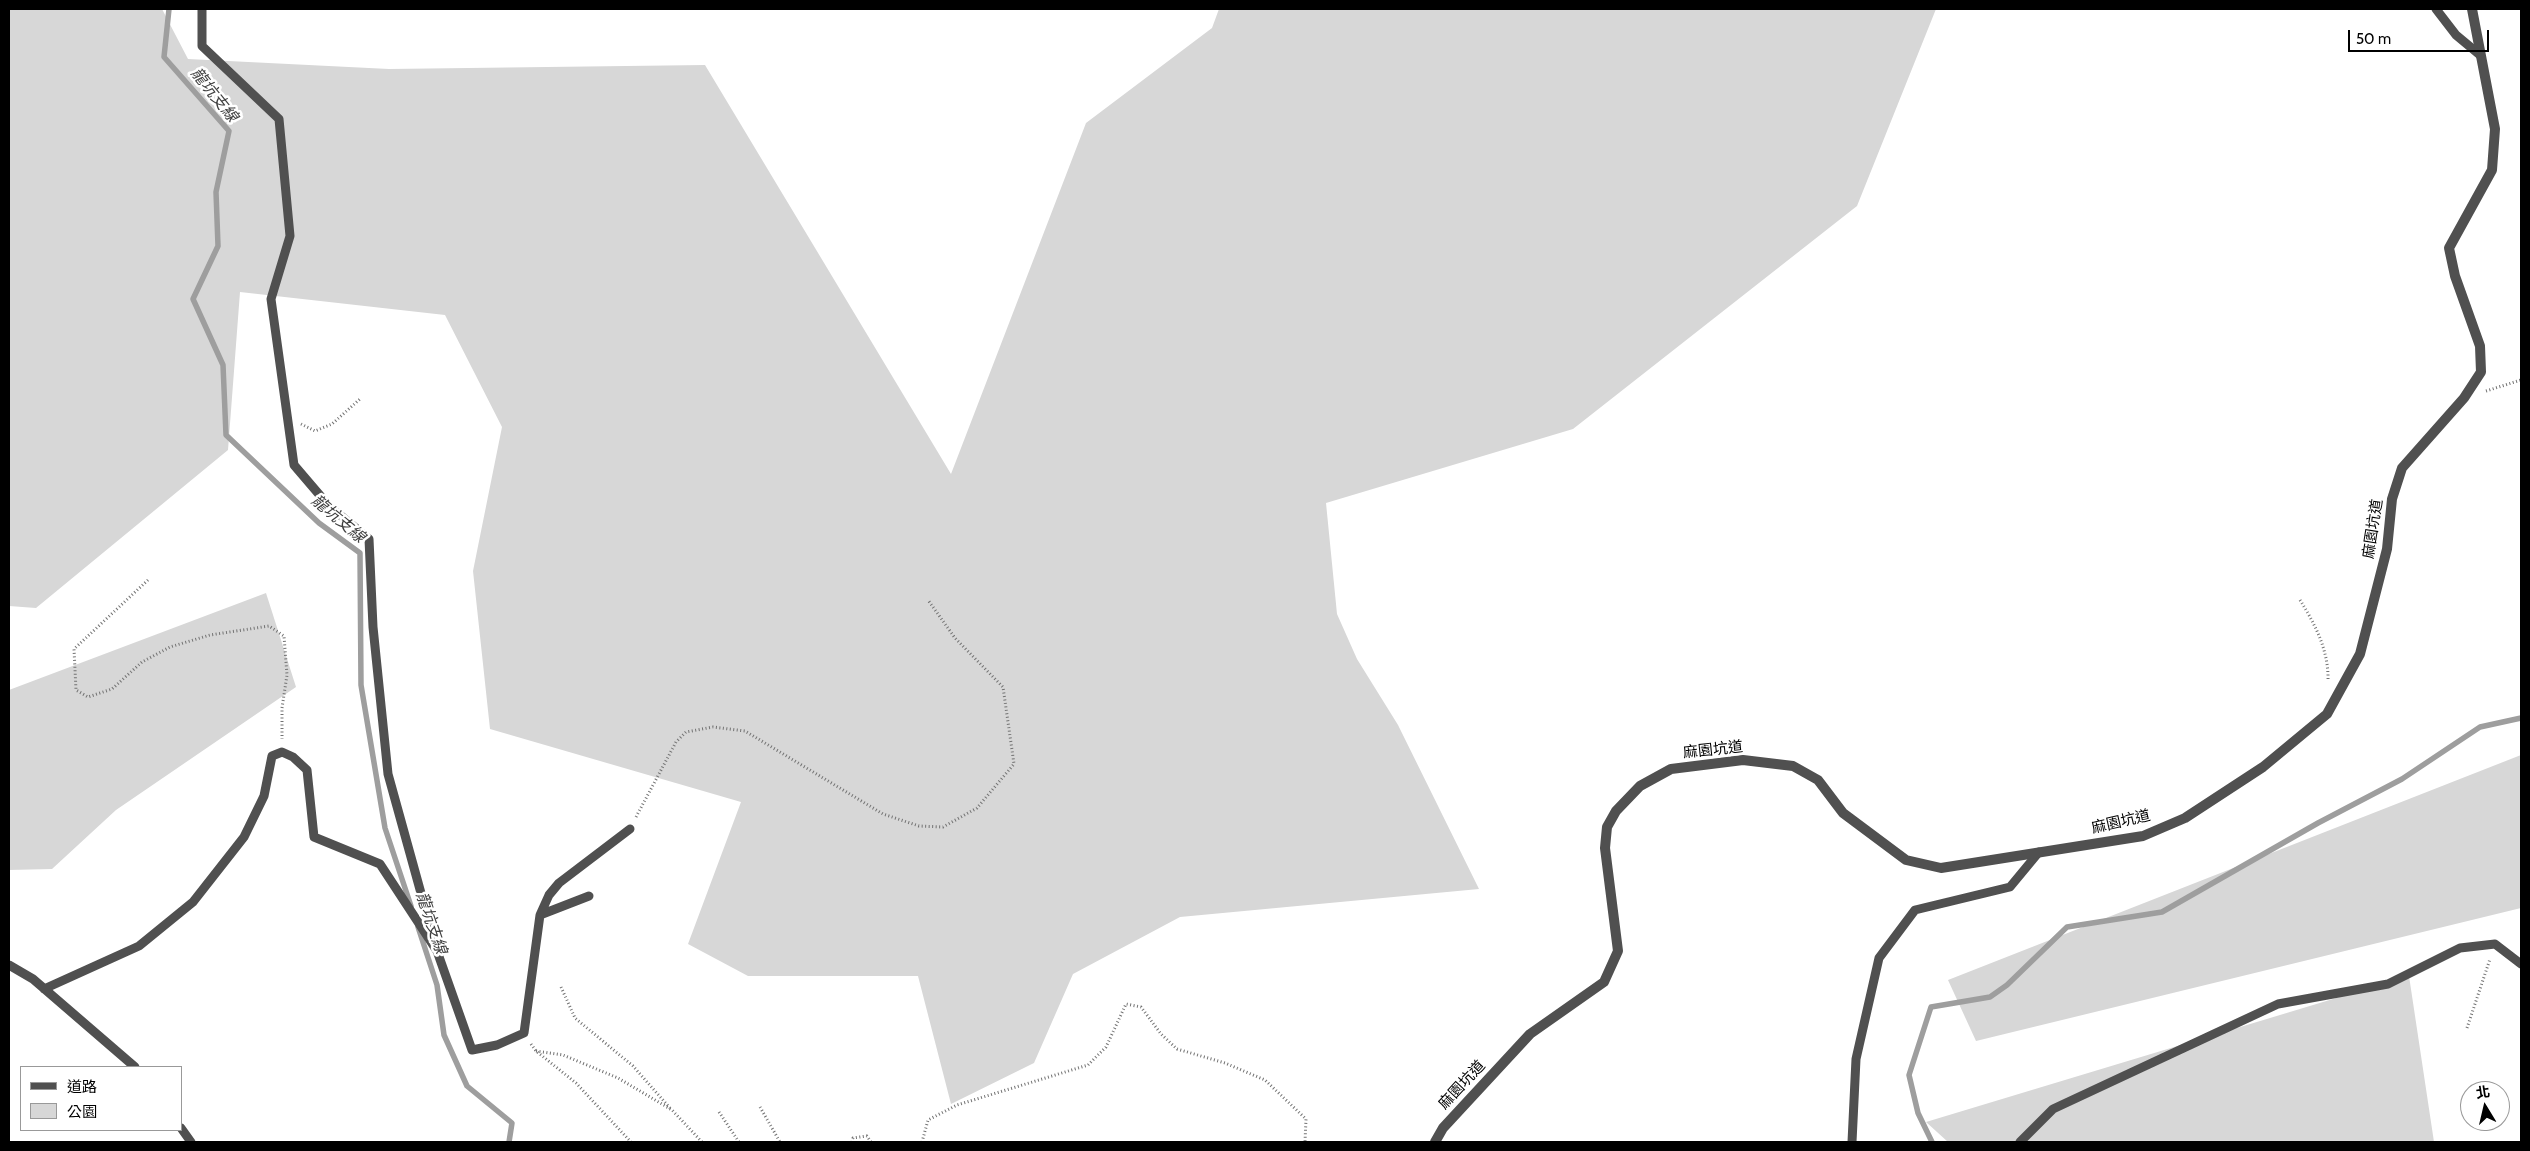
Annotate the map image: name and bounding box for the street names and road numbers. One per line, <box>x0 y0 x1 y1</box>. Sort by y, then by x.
street label: 麻園坑道 <box>2359 498 2387 560</box>
street label: 麻園坑道 <box>1682 738 1744 762</box>
street label: 麻園坑道 <box>2090 806 2152 838</box>
street label: 麻園坑道 <box>1435 1057 1489 1113</box>

